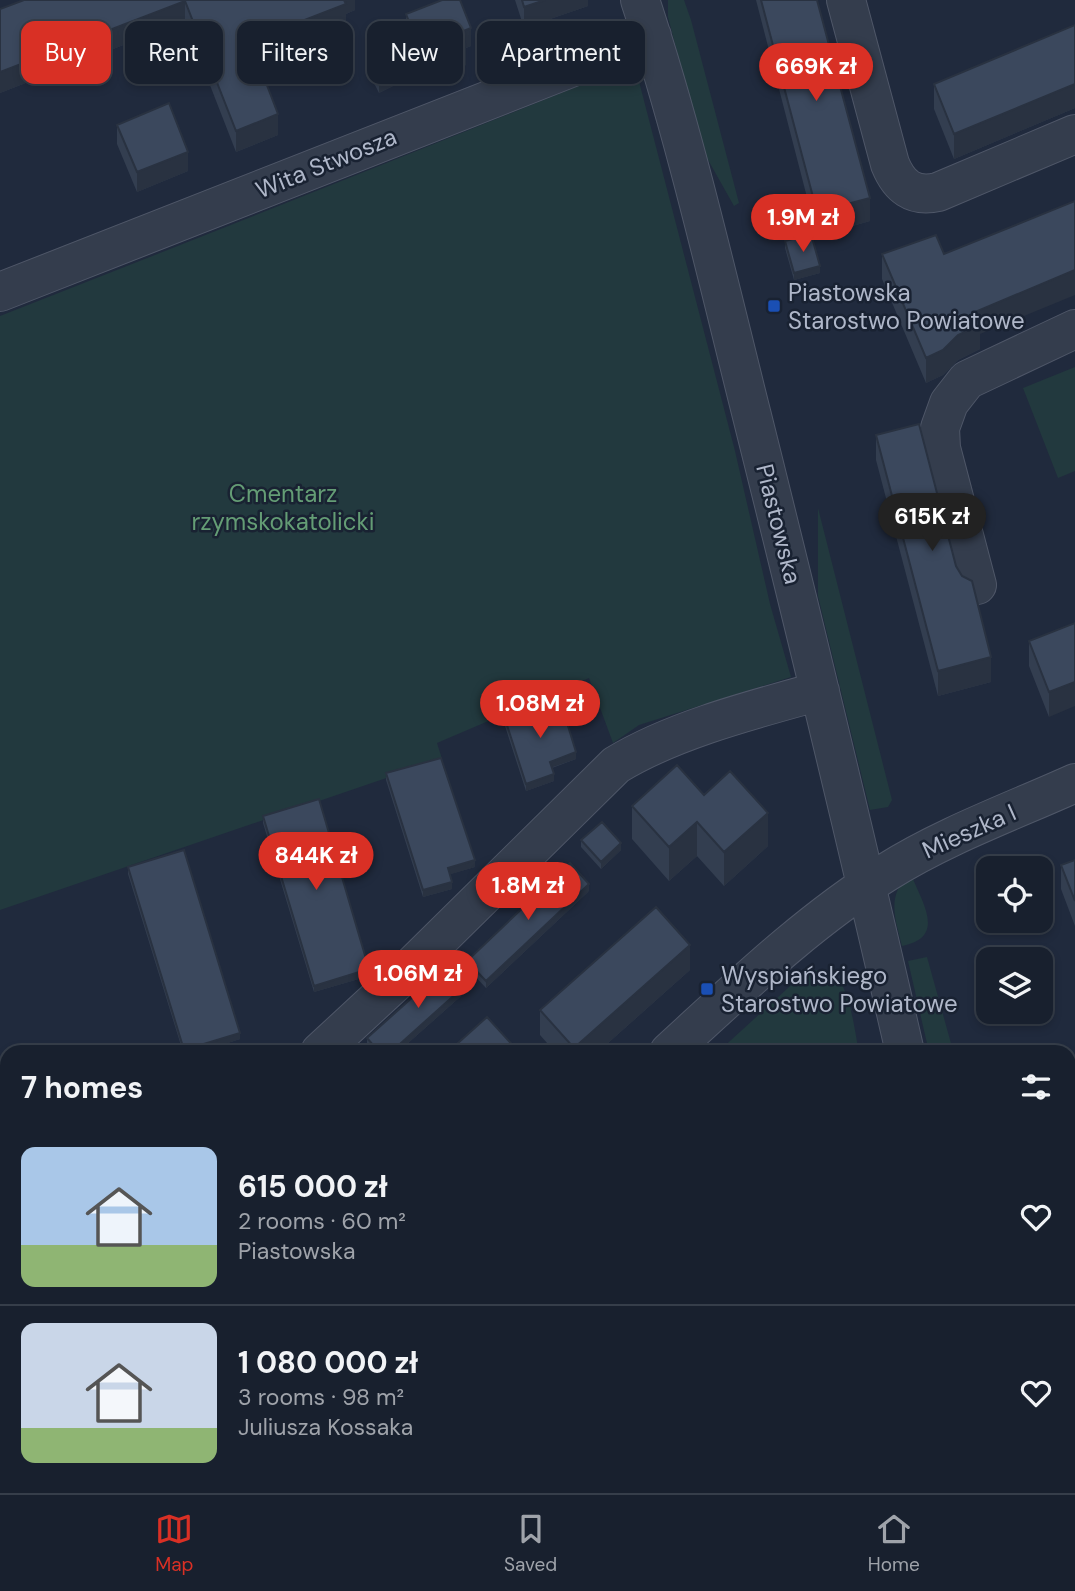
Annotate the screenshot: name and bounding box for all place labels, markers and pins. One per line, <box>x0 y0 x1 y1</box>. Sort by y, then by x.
pin: 669K zł <box>751 43 881 103</box>
pin: 1.9M zł <box>738 194 868 254</box>
place label: Piastowska Starostwo Powiatowe <box>788 277 1025 336</box>
marker: Piastowska Starostwo Powiatowe <box>766 298 782 314</box>
pin: 615K zł <box>867 494 997 553</box>
pin: 1.08M zł <box>468 680 612 740</box>
pin: 844K zł <box>251 832 381 892</box>
pin: 1.8M zł <box>463 862 593 922</box>
pin: 1.06M zł <box>346 950 490 1010</box>
place label: Wyspiańskiego Starostwo Powiatowe <box>721 960 958 1019</box>
marker: Wyspiańskiego Starostwo Powiatowe <box>699 981 715 997</box>

